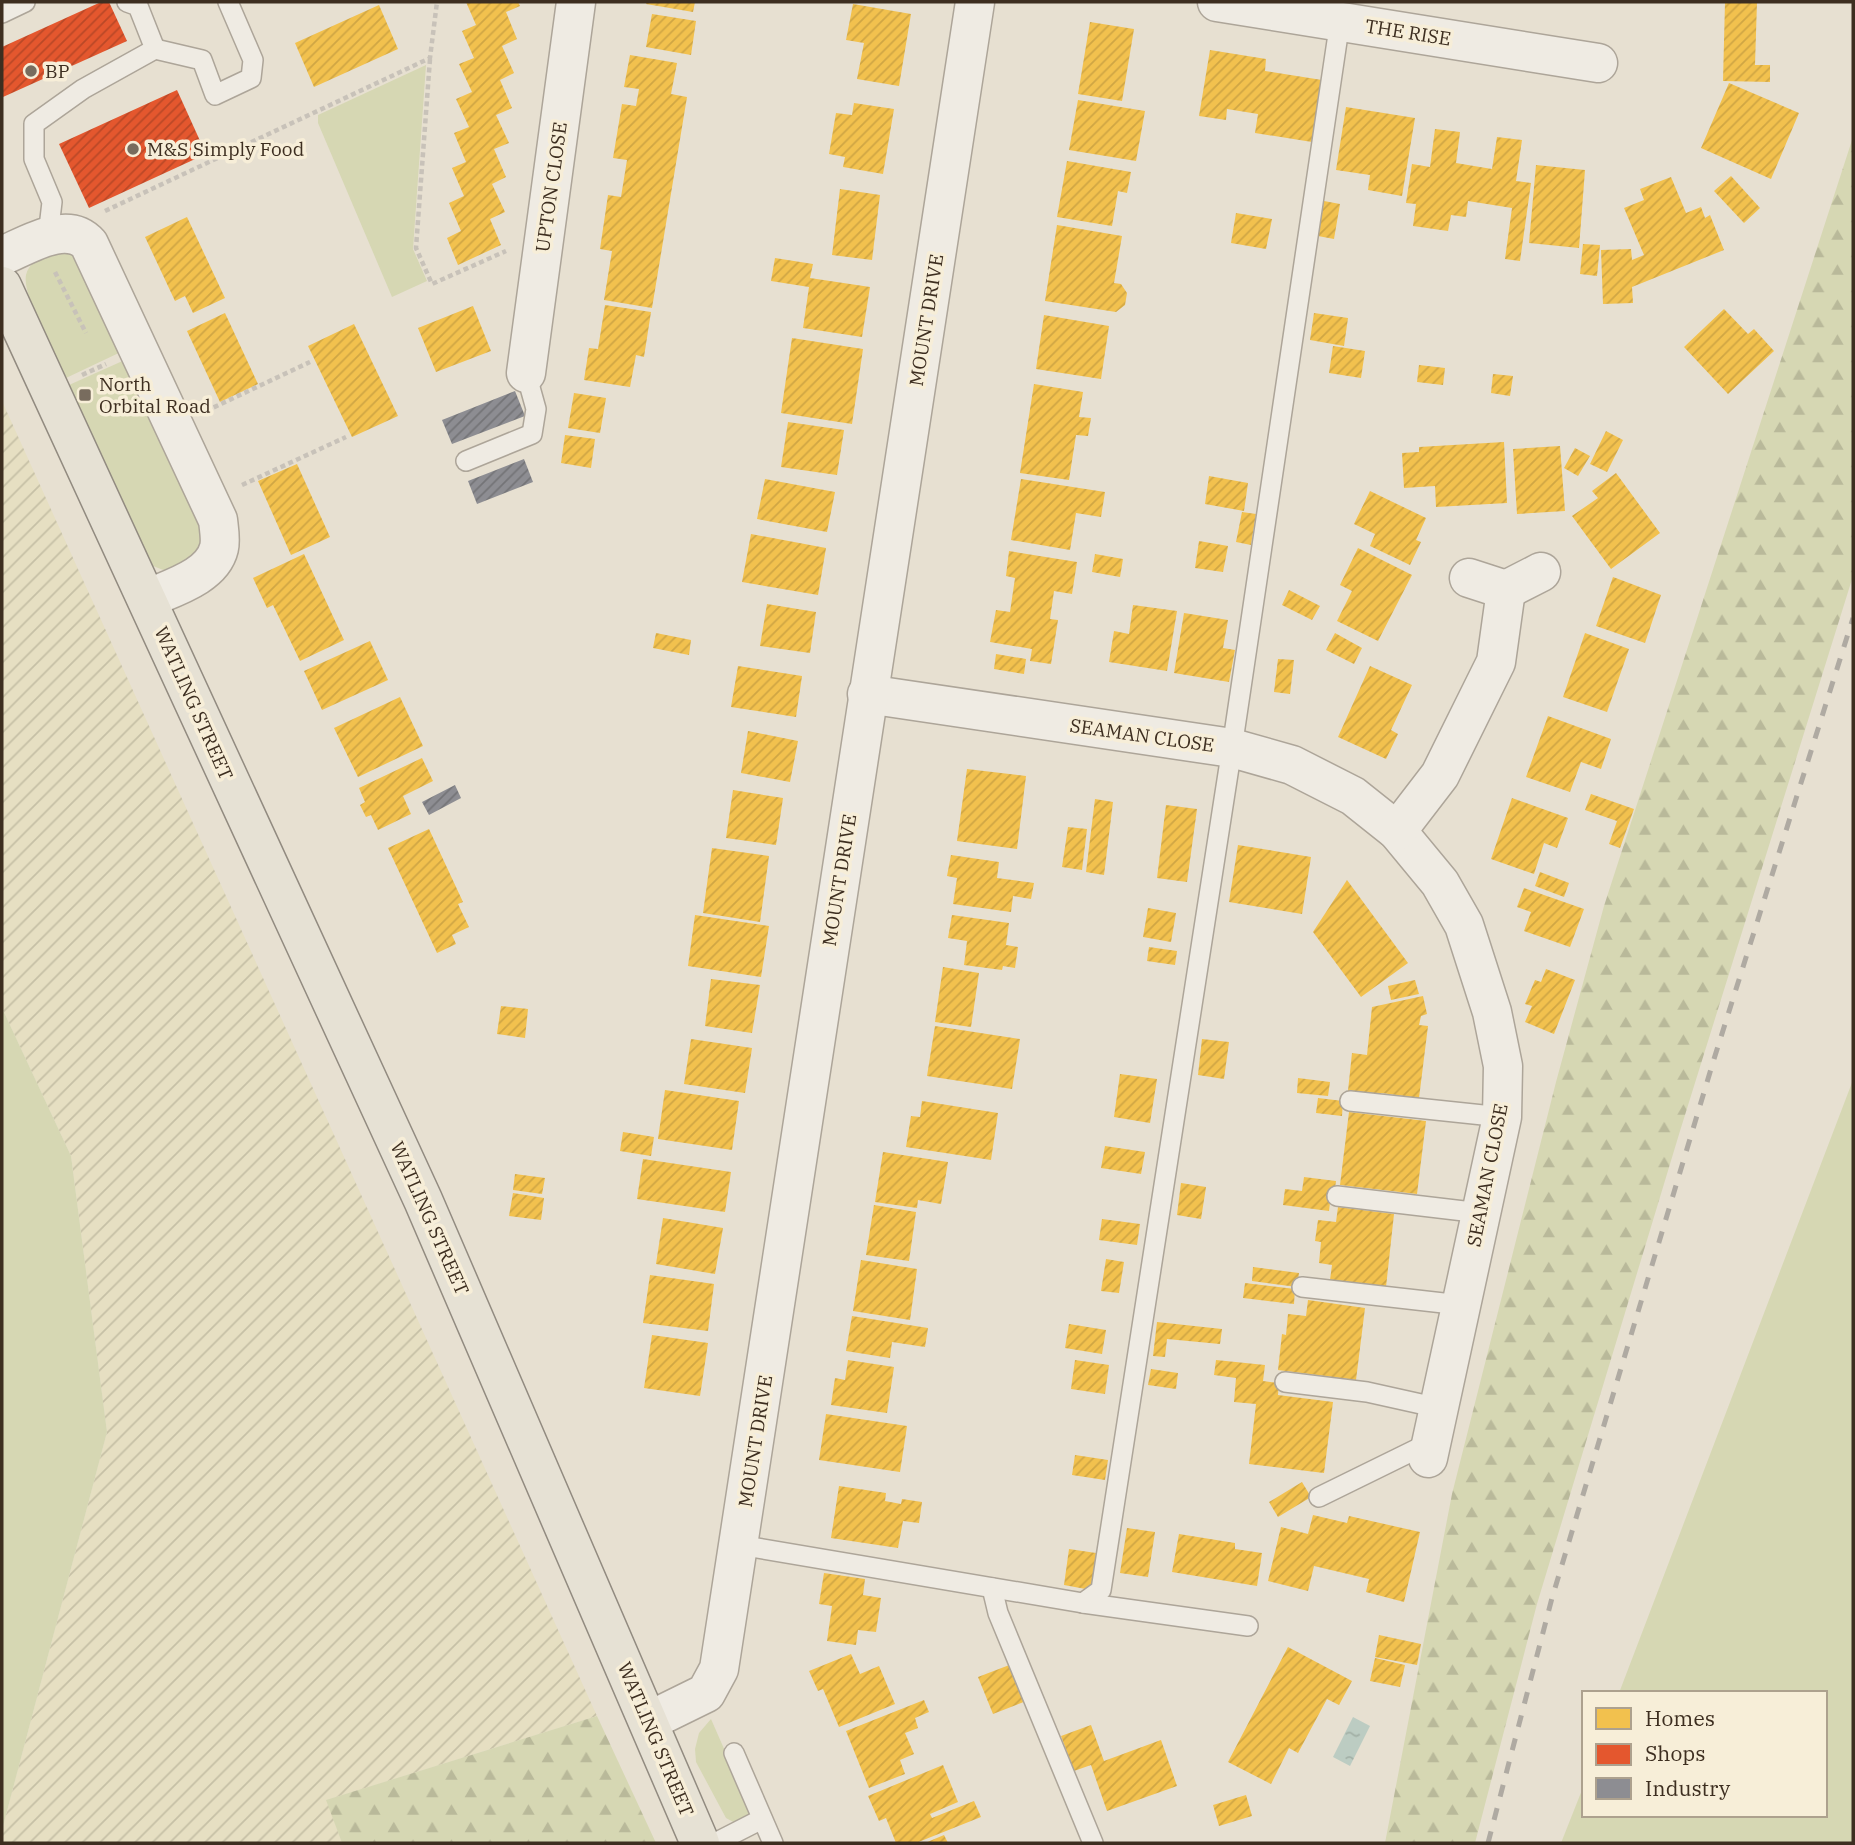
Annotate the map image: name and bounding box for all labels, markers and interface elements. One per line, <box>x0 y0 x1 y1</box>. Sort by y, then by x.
street label: THE RISE <box>1363 13 1453 51</box>
place label: BP <box>45 59 70 83</box>
marker: BP <box>23 63 39 79</box>
street label: UPTON CLOSE <box>530 120 572 254</box>
place label: M&S Simply Food <box>147 137 304 161</box>
marker: M&S Simply Food <box>125 141 141 157</box>
street label: MOUNT DRIVE <box>904 252 948 388</box>
place label: North Orbital Road <box>99 372 211 418</box>
marker: North Orbital Road <box>77 387 93 403</box>
street label: WATLING STREET <box>149 622 239 784</box>
street label: SEAMAN CLOSE <box>1068 713 1216 757</box>
street label: MOUNT DRIVE <box>817 812 861 948</box>
street label: SEAMAN CLOSE <box>1461 1101 1513 1249</box>
street label: WATLING STREET <box>385 1137 475 1299</box>
street label: MOUNT DRIVE <box>733 1373 777 1509</box>
street label: WATLING STREET <box>613 1658 699 1820</box>
legend <box>1582 1691 1827 1817</box>
text: Homes <box>1645 1704 1715 1732</box>
text: Shops <box>1645 1739 1705 1767</box>
text: Industry <box>1645 1774 1731 1802</box>

